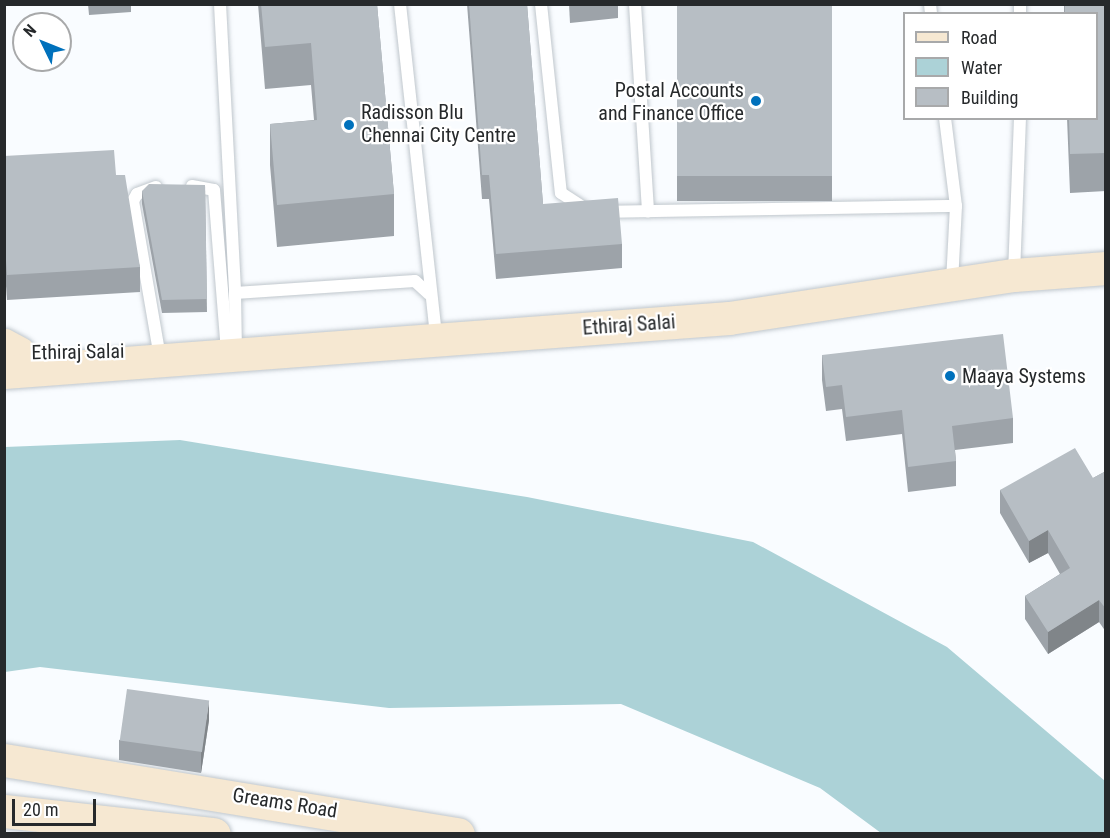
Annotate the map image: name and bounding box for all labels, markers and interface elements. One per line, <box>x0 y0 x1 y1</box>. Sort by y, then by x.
north arrow <box>12 12 72 72</box>
legend <box>903 12 1098 120</box>
text: N <box>20 21 40 41</box>
text: Road <box>961 27 997 48</box>
text: Water <box>961 57 1002 78</box>
place label: Postal Accounts and Finance Office <box>598 78 744 125</box>
text: Building <box>961 87 1018 108</box>
marker: Postal Accounts and Finance Office <box>749 94 763 108</box>
place label: Radisson Blu Chennai City Centre <box>361 101 516 148</box>
marker: Radisson Blu Chennai City Centre <box>342 118 356 132</box>
street label: Ethiraj Salai <box>582 310 676 340</box>
street label: Ethiraj Salai <box>31 339 125 365</box>
place label: Maaya Systems <box>962 364 1086 388</box>
marker: Maaya Systems <box>943 369 957 383</box>
street label: Greams Road <box>231 783 339 823</box>
scale bar <box>15 787 99 825</box>
text: 20 m <box>23 799 58 820</box>

